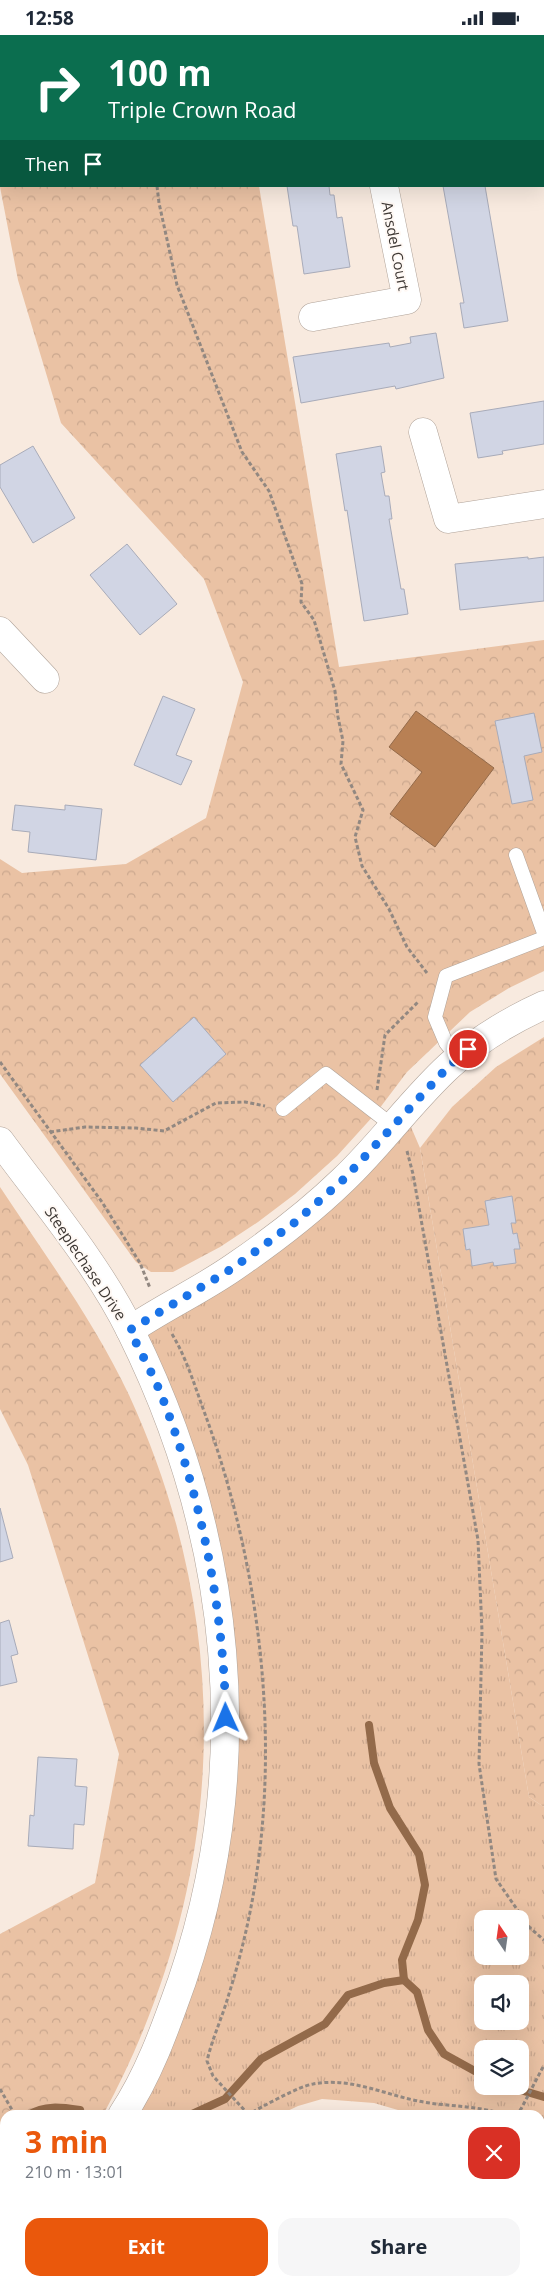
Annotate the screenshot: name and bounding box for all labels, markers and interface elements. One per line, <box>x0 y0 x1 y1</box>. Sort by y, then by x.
text: 12:58 <box>25 5 74 31</box>
text: 100 m <box>108 49 212 96</box>
icon: right <box>25 55 90 120</box>
text: Triple Crown Road <box>108 94 297 124</box>
icon: arrive <box>79 150 107 178</box>
text: Then <box>25 151 69 177</box>
street label: Ansdel Court <box>378 200 414 292</box>
pin <box>447 1028 489 1070</box>
icon: arrive <box>454 1035 482 1063</box>
street label: Steeplechase Drive <box>41 1202 131 1324</box>
position arrow <box>199 1691 251 1743</box>
north arrow <box>474 1910 529 1965</box>
map controls <box>474 1910 529 2095</box>
button: sound <box>474 1975 529 2030</box>
button: layers <box>474 2040 529 2095</box>
text: 3 min <box>25 2121 108 2162</box>
button: close <box>468 2127 520 2179</box>
text: 210 m · 13:01 <box>25 2161 125 2183</box>
button: Exit <box>25 2218 268 2276</box>
button: Share <box>278 2218 520 2276</box>

